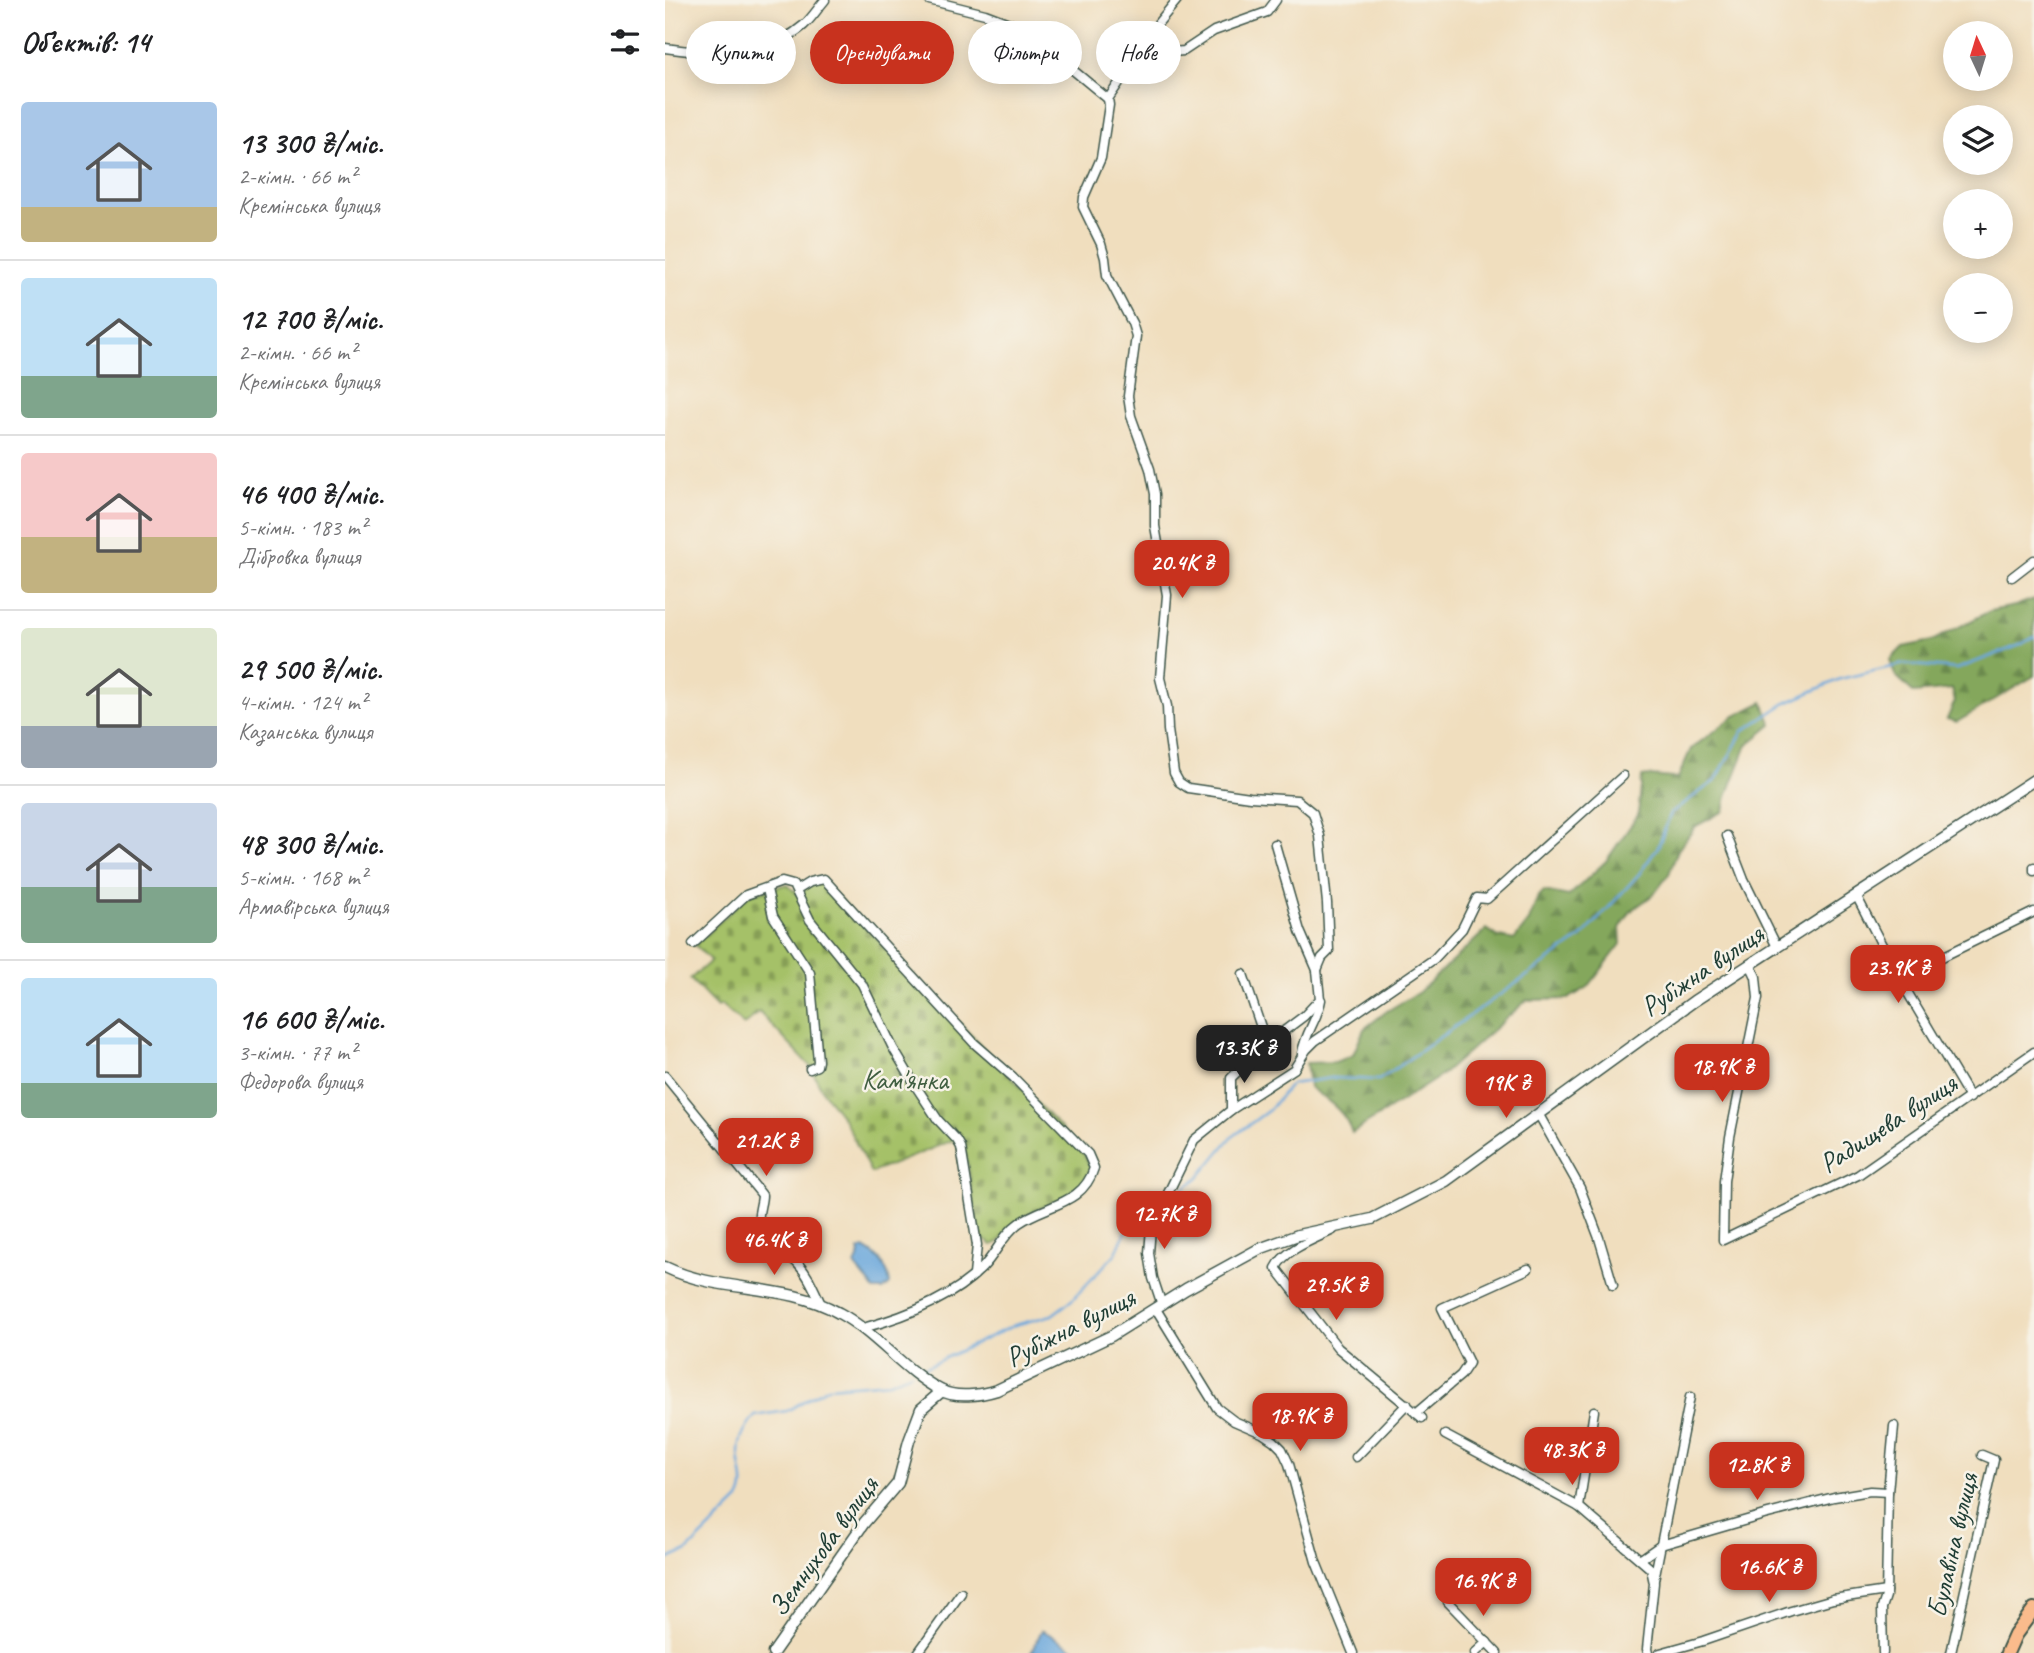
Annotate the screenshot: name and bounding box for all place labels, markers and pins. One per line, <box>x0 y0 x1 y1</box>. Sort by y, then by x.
pin: 20.4K ₴ <box>1117 540 1247 600</box>
pin: 23.9K ₴ <box>1833 946 1963 1005</box>
pin: 13.3K ₴ <box>1179 1026 1309 1085</box>
pin: 18.9K ₴ <box>1657 1044 1787 1104</box>
pin: 19K ₴ <box>1457 1060 1555 1120</box>
pin: 21.2K ₴ <box>701 1118 831 1178</box>
pin: 12.7K ₴ <box>1099 1192 1229 1251</box>
pin: 46.4K ₴ <box>709 1218 839 1277</box>
pin: 29.5K ₴ <box>1271 1262 1401 1322</box>
pin: 18.9K ₴ <box>1235 1394 1365 1453</box>
pin: 48.3K ₴ <box>1507 1428 1637 1487</box>
pin: 12.8K ₴ <box>1692 1442 1822 1502</box>
pin: 16.6K ₴ <box>1704 1544 1834 1604</box>
pin: 16.9K ₴ <box>1418 1558 1548 1618</box>

